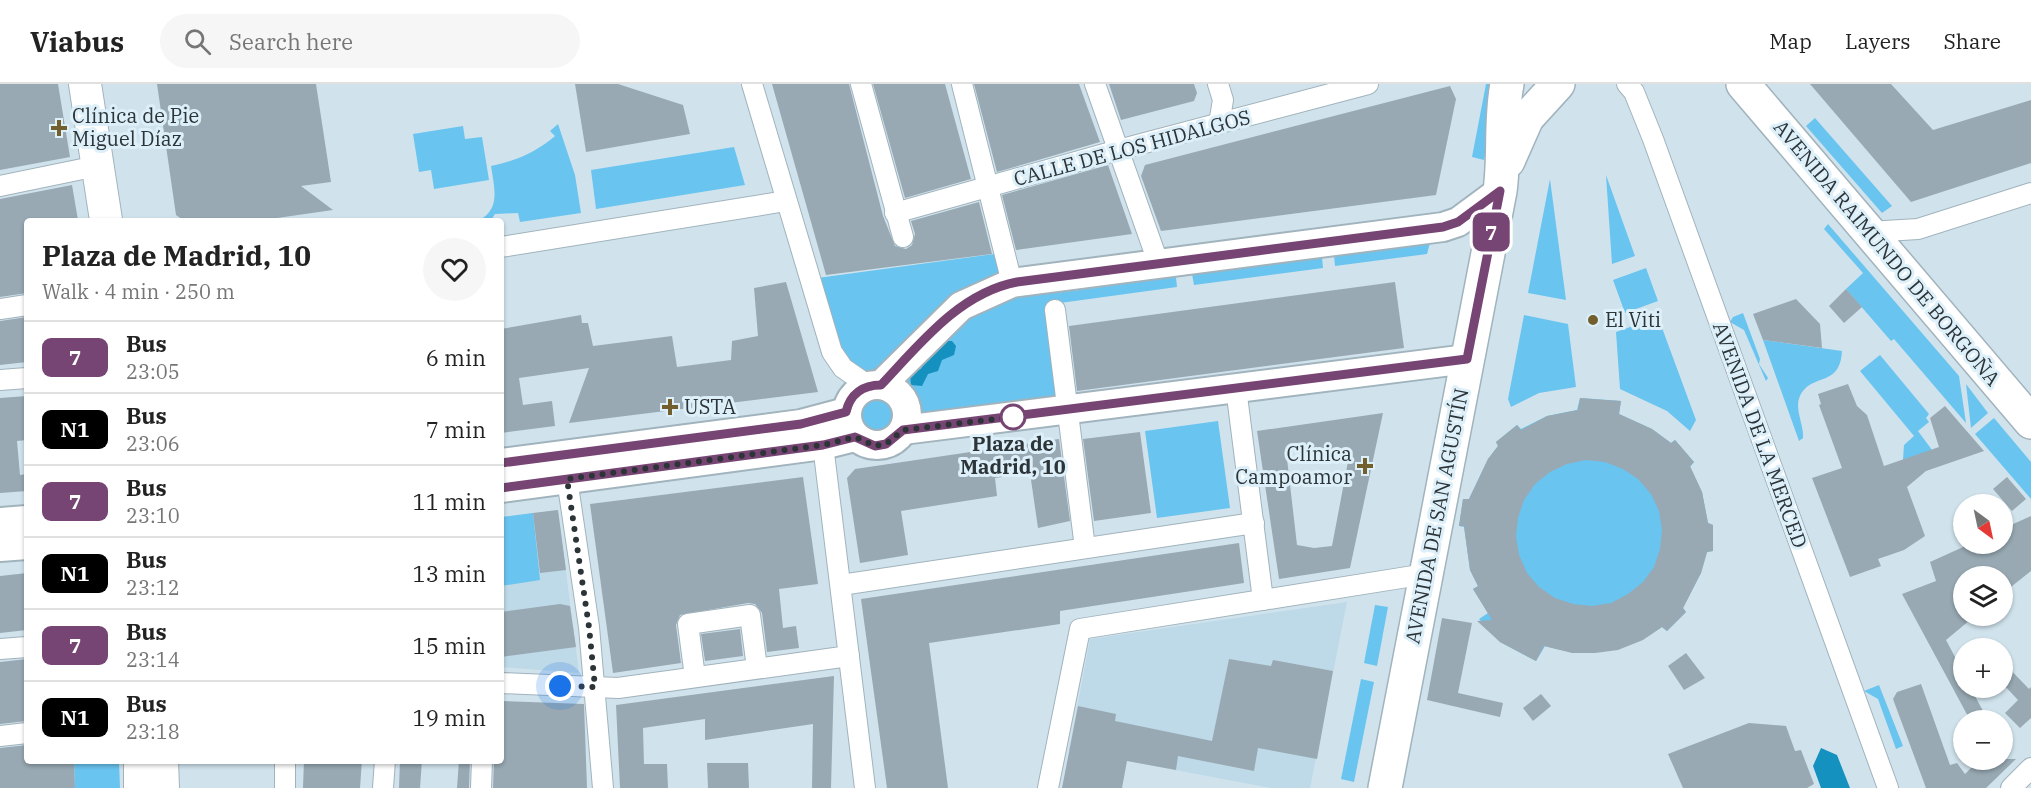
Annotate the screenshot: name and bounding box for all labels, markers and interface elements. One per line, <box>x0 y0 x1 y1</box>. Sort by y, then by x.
search box <box>160 14 580 68</box>
text: Viabus <box>30 23 124 60</box>
icon: search <box>181 25 214 58</box>
text: Search here <box>229 27 353 56</box>
text: Map <box>1769 27 1812 55</box>
text: Layers <box>1845 27 1911 55</box>
text: Share <box>1944 27 2001 55</box>
place label: Clínica de Pie Miguel Díaz <box>72 102 199 152</box>
street label: CALLE DE LOS HIDALGOS <box>1011 103 1253 192</box>
street label: AVENIDA RAIMUNDO DE BORGOÑA <box>1768 114 2007 392</box>
marker: Clínica de Pie Miguel Díaz <box>50 119 68 137</box>
line badge: 7 <box>1472 212 1510 252</box>
text: 7 <box>1485 218 1497 246</box>
text: Plaza de Madrid, 10 <box>42 237 311 274</box>
button: heart <box>423 238 486 301</box>
text: Walk · 4 min · 250 m <box>42 278 235 305</box>
place label: El Viti <box>1605 306 1661 333</box>
marker: El Viti <box>1586 313 1600 327</box>
street label: AVENIDA DE LA MERCED <box>1707 318 1814 552</box>
text: Bus <box>126 329 167 358</box>
text: 7 <box>69 343 81 371</box>
text: 6 min <box>426 343 486 372</box>
text: 23:05 <box>126 358 180 385</box>
street label: AVENIDA DE SAN AGUSTÍN <box>1398 386 1475 646</box>
place label: USTA <box>684 393 736 420</box>
marker: USTA <box>661 398 679 416</box>
text: Bus <box>126 401 167 430</box>
marker: Plaza de Madrid, 10 <box>1000 404 1026 430</box>
text: N1 <box>60 415 90 443</box>
text: 7 min <box>426 415 486 444</box>
text: 23:06 <box>126 430 180 457</box>
place label: Plaza de Madrid, 10 <box>960 430 1066 480</box>
place label: Clínica Campoamor <box>1235 440 1352 490</box>
marker: Clínica Campoamor <box>1356 457 1374 475</box>
text: Bus <box>126 473 167 502</box>
text: 7 <box>69 487 81 515</box>
text: 11 min <box>413 487 486 516</box>
north arrow <box>1953 494 2013 554</box>
map controls <box>1953 494 2013 770</box>
text: 23:10 <box>126 502 180 529</box>
text: Bus <box>126 545 167 574</box>
text: N1 <box>60 559 90 587</box>
text: 13 min <box>413 559 486 588</box>
button: layers <box>1953 566 2013 626</box>
text: 23:12 <box>126 574 180 601</box>
text: Bus <box>126 617 167 646</box>
text: 7 <box>69 631 81 659</box>
text: 15 min <box>413 631 486 660</box>
button: + <box>1953 638 2013 698</box>
text: 23:14 <box>126 646 180 673</box>
your location <box>545 671 575 701</box>
text: Bus <box>126 689 167 718</box>
text: N1 <box>60 703 90 731</box>
text: 19 min <box>413 703 486 732</box>
button: − <box>1953 710 2013 770</box>
text: 23:18 <box>126 718 180 745</box>

